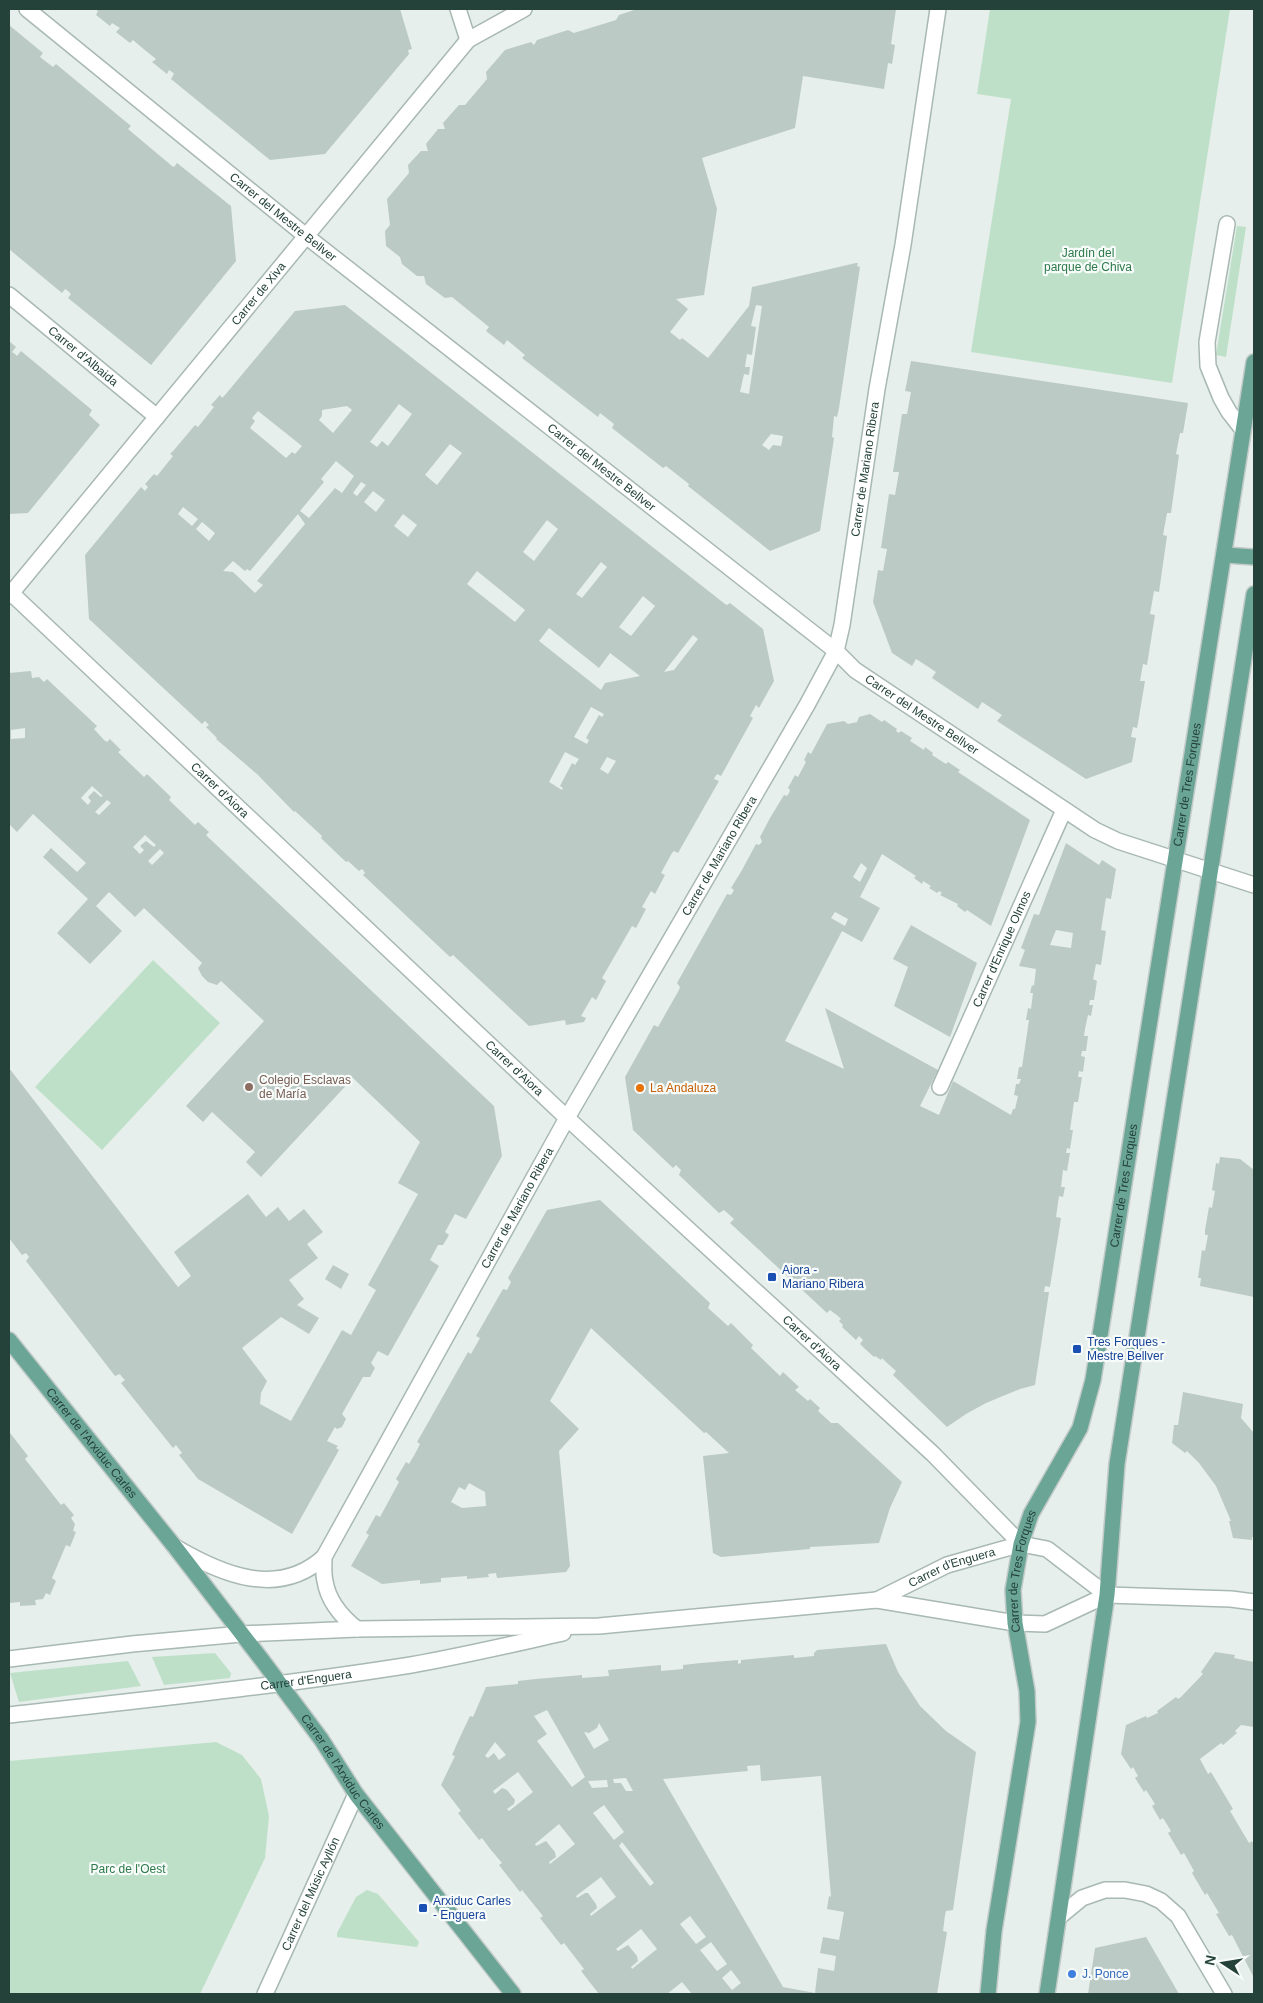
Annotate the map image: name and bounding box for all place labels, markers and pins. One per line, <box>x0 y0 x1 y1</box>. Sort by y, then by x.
place label: Colegio Esclavas de María <box>259 1073 351 1101</box>
marker: Colegio Esclavas de María <box>243 1081 255 1093</box>
place label: La Andaluza <box>650 1081 716 1095</box>
marker: La Andaluza <box>634 1082 646 1094</box>
place label: Aiora - Mariano Ribera <box>782 1263 864 1291</box>
marker: Aiora - Mariano Ribera <box>766 1271 778 1283</box>
place label: Tres Forques - Mestre Bellver <box>1087 1335 1165 1363</box>
marker: Tres Forques - Mestre Bellver <box>1071 1343 1083 1355</box>
place label: Arxiduc Carles - Enguera <box>433 1894 511 1922</box>
marker: Arxiduc Carles - Enguera <box>417 1902 429 1914</box>
place label: J. Ponce <box>1082 1967 1129 1981</box>
marker: J. Ponce <box>1066 1968 1078 1980</box>

